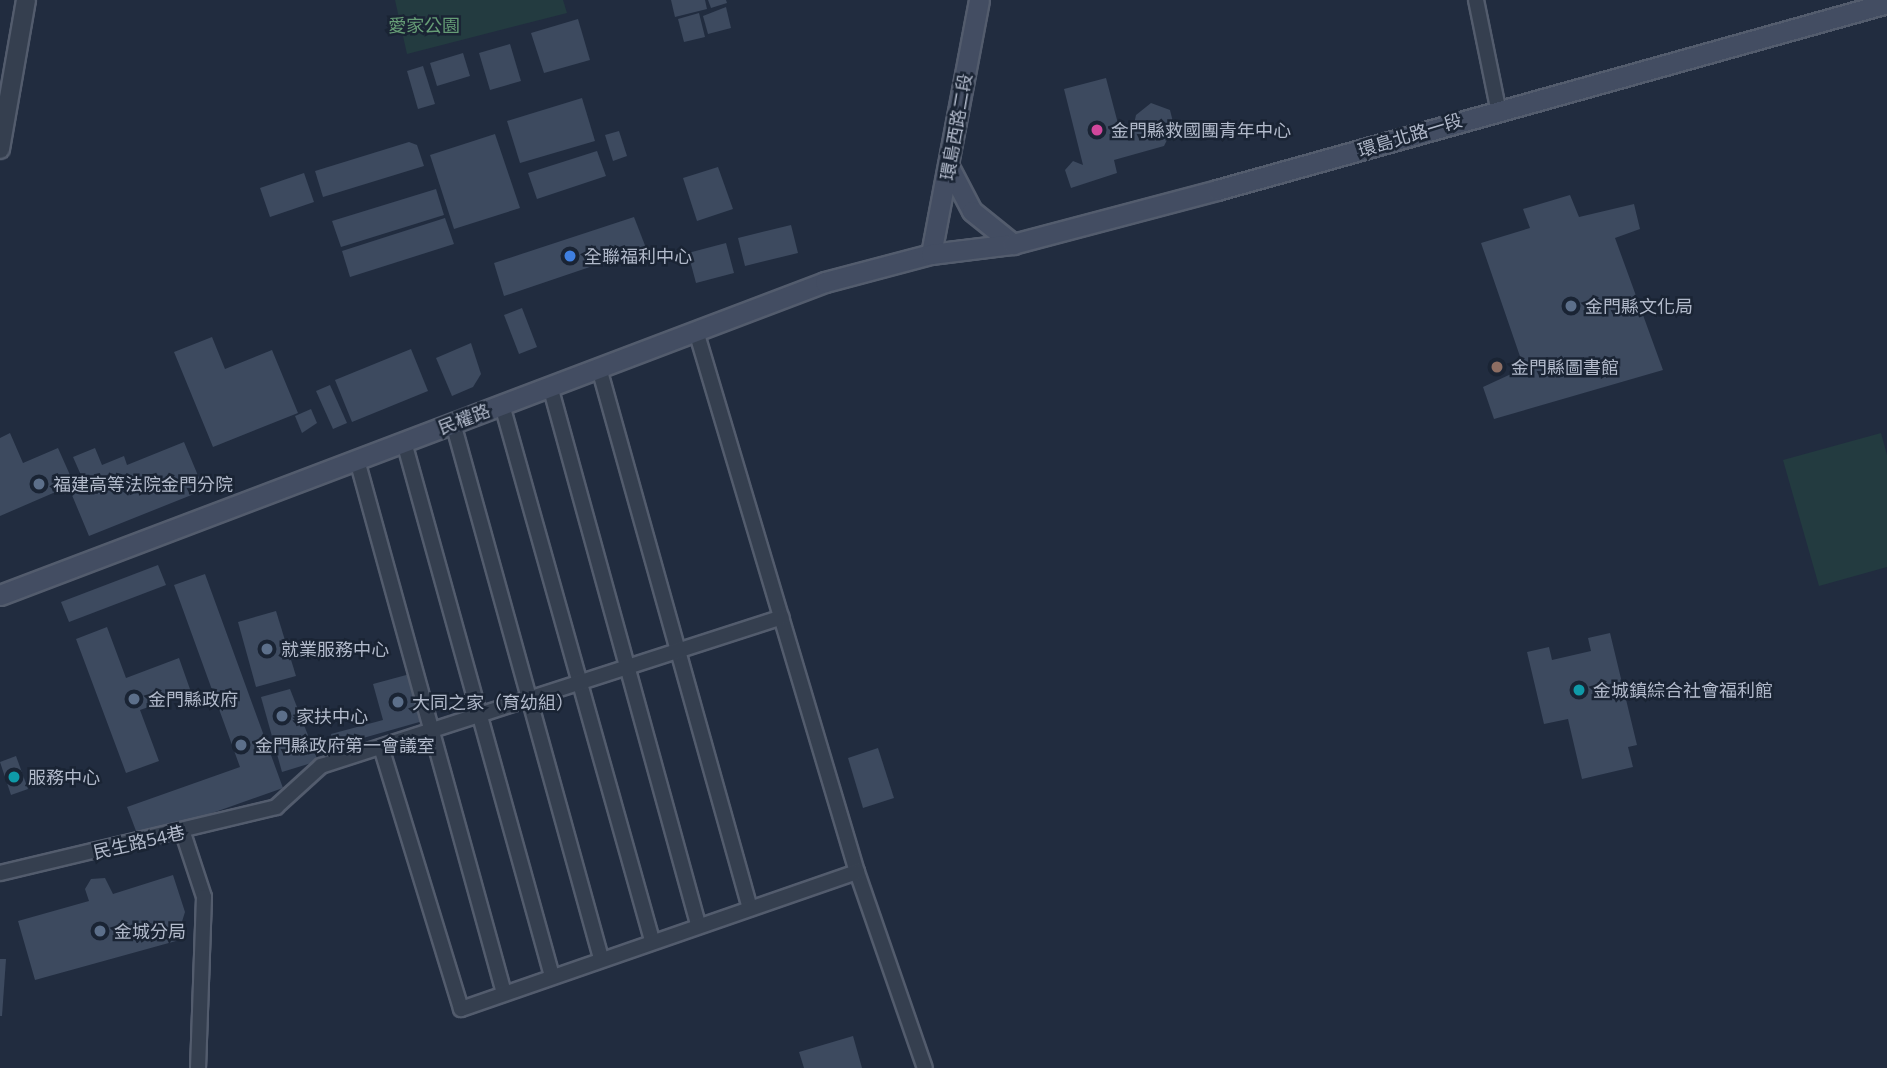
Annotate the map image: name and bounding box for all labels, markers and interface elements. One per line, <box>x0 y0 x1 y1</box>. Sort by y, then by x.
park label: 愛家公園 <box>388 14 460 36</box>
street label: 環島西路二段 <box>936 72 976 182</box>
street label: 環島北路一段 <box>1355 109 1465 161</box>
place label: 金門縣救國團青年中心 <box>1111 119 1291 141</box>
marker: 金門縣救國團青年中心 <box>1089 122 1105 138</box>
place label: 全聯福利中心 <box>584 245 692 267</box>
marker: 全聯福利中心 <box>562 248 578 264</box>
place label: 金門縣文化局 <box>1585 295 1693 317</box>
marker: 金門縣文化局 <box>1563 298 1579 314</box>
place label: 金門縣圖書館 <box>1511 356 1619 378</box>
marker: 金門縣圖書館 <box>1489 359 1505 375</box>
street label: 民權路 <box>435 399 493 439</box>
place label: 福建高等法院金門分院 <box>53 473 233 495</box>
marker: 福建高等法院金門分院 <box>31 476 47 492</box>
place label: 就業服務中心 <box>281 638 389 660</box>
marker: 就業服務中心 <box>259 641 275 657</box>
place label: 金城鎮綜合社會福利館 <box>1593 679 1773 701</box>
marker: 金城鎮綜合社會福利館 <box>1571 682 1587 698</box>
place label: 金門縣政府 <box>148 688 238 710</box>
marker: 金門縣政府 <box>126 691 142 707</box>
place label: 大同之家（育幼組） <box>412 691 574 713</box>
marker: 大同之家（育幼組） <box>390 694 406 710</box>
place label: 家扶中心 <box>296 705 368 727</box>
marker: 家扶中心 <box>274 708 290 724</box>
place label: 金門縣政府第一會議室 <box>255 734 435 756</box>
marker: 金門縣政府第一會議室 <box>233 737 249 753</box>
place label: 服務中心 <box>28 766 100 788</box>
marker: 服務中心 <box>6 769 22 785</box>
street label: 民生路54巷 <box>91 821 187 863</box>
place label: 金城分局 <box>114 920 186 942</box>
marker: 金城分局 <box>92 923 108 939</box>

